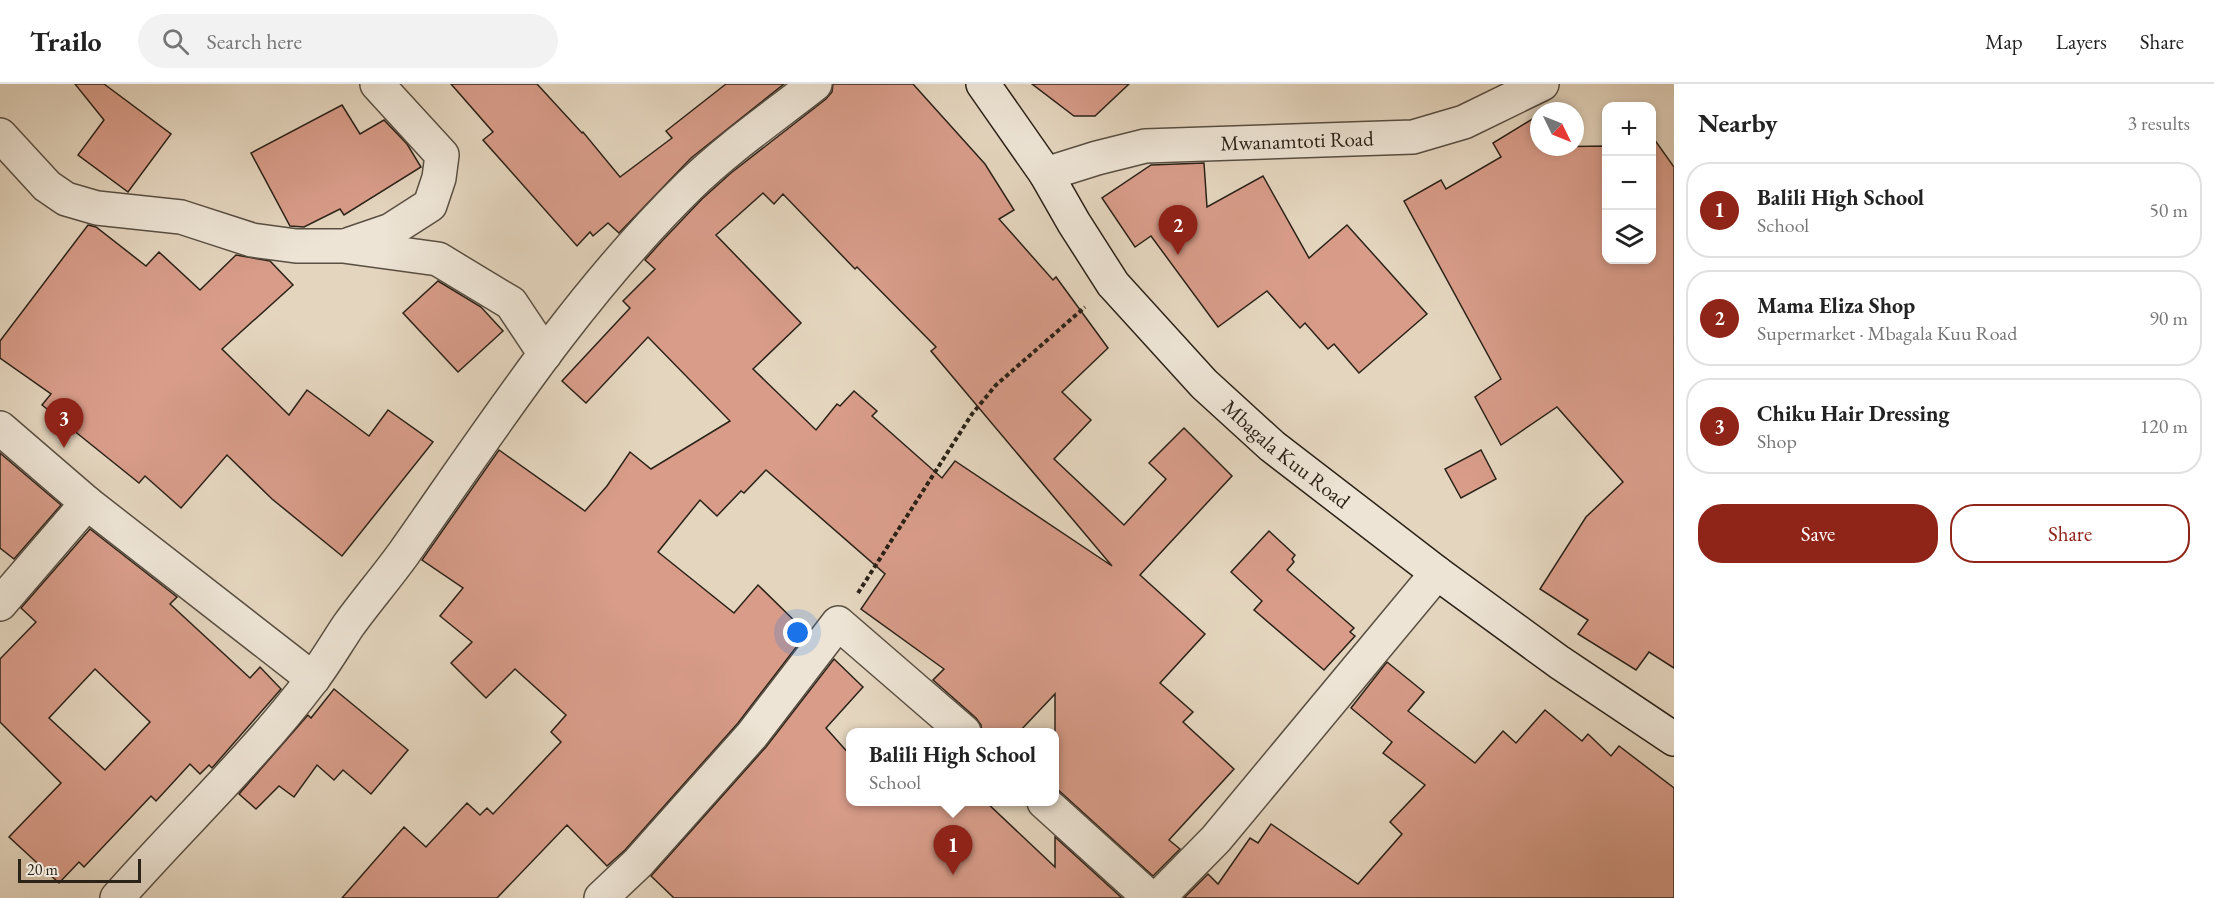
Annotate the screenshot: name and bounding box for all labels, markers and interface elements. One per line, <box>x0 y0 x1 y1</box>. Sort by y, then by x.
search box <box>138 14 558 68</box>
text: Trailo <box>30 23 102 59</box>
icon: search <box>159 25 192 58</box>
text: Search here <box>207 27 302 56</box>
text: Map <box>1985 28 2023 55</box>
text: Layers <box>2056 28 2107 55</box>
text: Share <box>2140 28 2184 55</box>
north arrow <box>1530 102 1584 156</box>
map controls <box>1602 102 1656 264</box>
button: + <box>1602 102 1656 156</box>
text: Nearby <box>1698 106 1778 140</box>
text: 3 results <box>2127 110 2190 136</box>
street label: Mwanamtoti Road <box>1220 124 1374 156</box>
button: − <box>1602 156 1656 210</box>
text: Balili High School <box>1757 183 1924 212</box>
text: 1 <box>1714 197 1725 223</box>
text: 50 m <box>2149 197 2188 223</box>
pin: 2 <box>1158 206 1198 255</box>
button: layers <box>1602 210 1656 264</box>
text: School <box>1757 212 1809 238</box>
text: Mama Eliza Shop <box>1757 291 1915 320</box>
text: 2 <box>1714 305 1725 331</box>
text: 90 m <box>2149 305 2188 331</box>
text: Supermarket · Mbagala Kuu Road <box>1757 320 2017 346</box>
street label: Mbagala Kuu Road <box>1217 393 1356 514</box>
pin: 3 <box>44 398 84 448</box>
text: Chiku Hair Dressing <box>1757 399 1949 428</box>
text: 3 <box>1714 413 1725 439</box>
text: 120 m <box>2140 413 2188 439</box>
text: Shop <box>1757 428 1797 454</box>
button: Save <box>1698 504 1938 563</box>
button: Share <box>1950 504 2190 563</box>
your location <box>783 618 812 647</box>
popup <box>846 728 1059 806</box>
text: Balili High School <box>869 740 1036 769</box>
text: School <box>869 769 921 795</box>
pin: 1 <box>934 826 972 875</box>
scale bar <box>18 856 141 884</box>
text: 20 m <box>27 859 58 880</box>

